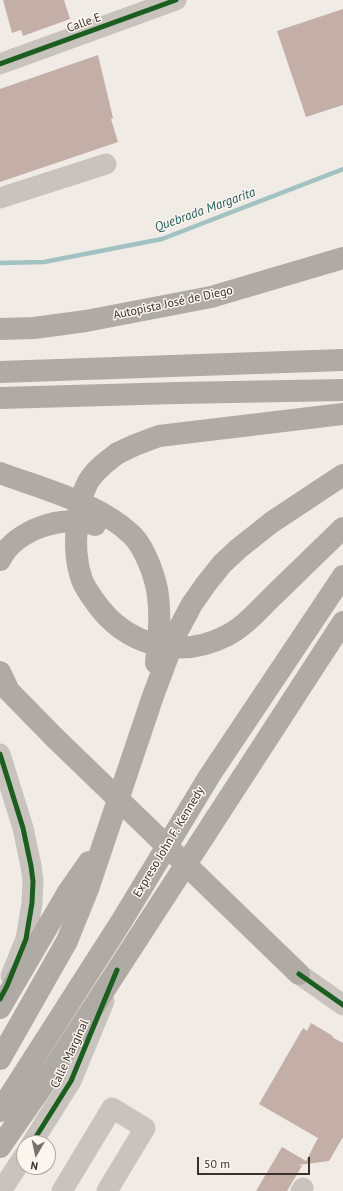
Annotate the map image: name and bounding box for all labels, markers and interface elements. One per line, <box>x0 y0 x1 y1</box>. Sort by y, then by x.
street label: Calle E <box>65 10 103 36</box>
water label: Quebrada Margarita <box>152 185 258 235</box>
street label: Autopista José de Diego <box>112 283 234 323</box>
street label: Expreso John F. Kennedy <box>130 784 208 900</box>
street label: Calle Marginal <box>48 1017 92 1091</box>
north arrow <box>16 1135 56 1175</box>
scale bar <box>199 1149 312 1175</box>
text: 50 m <box>204 1156 230 1171</box>
text: N <box>30 1158 39 1173</box>

